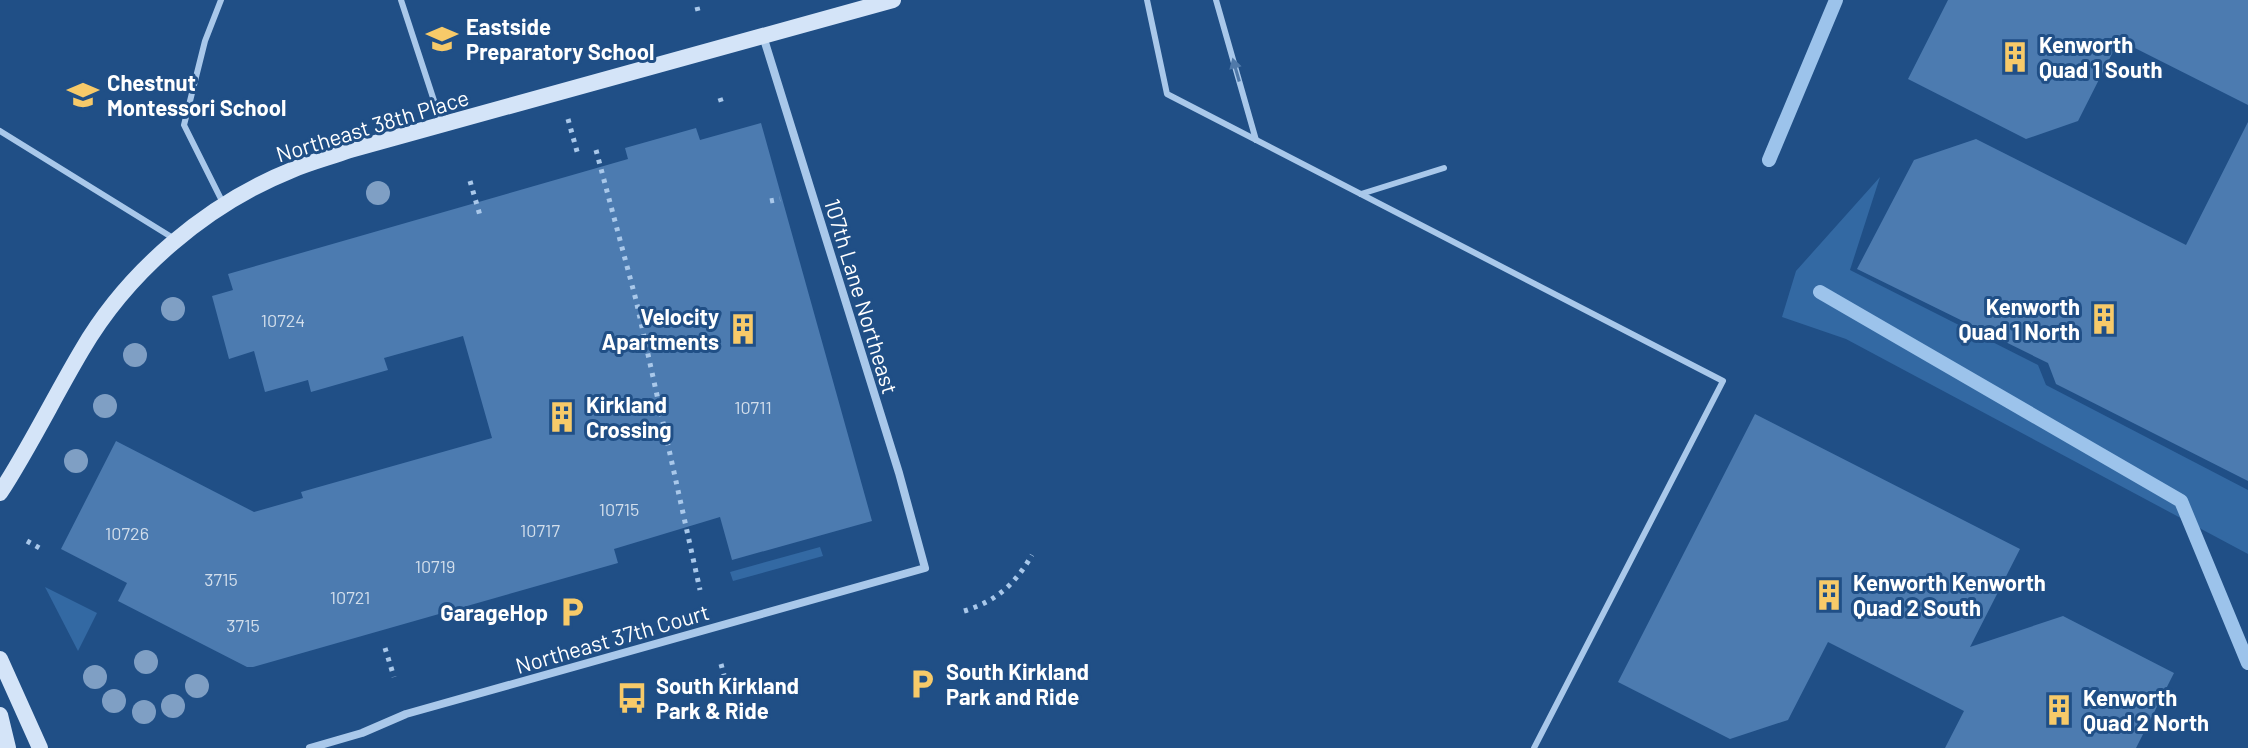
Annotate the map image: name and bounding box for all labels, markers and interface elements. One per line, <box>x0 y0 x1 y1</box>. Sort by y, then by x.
place label: Eastside Preparatory School <box>466 13 654 64</box>
school or university icon: Eastside Preparatory School <box>425 22 459 56</box>
place label: Kenworth Quad 1 South <box>2039 31 2162 82</box>
building icon: Kenworth Quad 1 South <box>1998 40 2032 74</box>
one-way arrow <box>1229 57 1242 81</box>
place label: Chestnut Montessori School <box>107 69 286 120</box>
school or university icon: Chestnut Montessori School <box>66 78 100 112</box>
street label: Northeast 38th Place <box>272 83 472 167</box>
street label: 107th Lane Northeast <box>820 195 904 397</box>
place label: Kenworth Quad 1 North <box>1958 293 2080 344</box>
building icon: Kenworth Quad 1 North <box>2087 302 2121 336</box>
place label: Velocity Apartments <box>601 303 719 354</box>
house number: 10724 <box>261 309 305 331</box>
building icon: Velocity Apartments <box>726 312 760 346</box>
place label: Kirkland Crossing <box>586 391 672 442</box>
house number: 10711 <box>734 396 772 418</box>
building icon: Kirkland Crossing <box>545 400 579 434</box>
house number: 10715 <box>599 498 639 520</box>
house number: 10717 <box>520 519 560 541</box>
house number: 10726 <box>105 522 149 544</box>
house number: 10719 <box>415 555 455 577</box>
house number: 3715 <box>204 568 238 590</box>
place label: Kenworth Kenworth Quad 2 South <box>1853 569 2046 620</box>
building icon: Kenworth Kenworth Quad 2 South <box>1812 578 1846 612</box>
house number: 10721 <box>330 586 370 608</box>
parking icon: GarageHop <box>555 595 589 629</box>
street label: Northeast 37th Court <box>512 598 712 678</box>
place label: GarageHop <box>440 599 548 625</box>
house number: 3715 <box>226 614 260 636</box>
place label: South Kirkland Park and Ride <box>946 658 1089 709</box>
parking icon: South Kirkland Park and Ride <box>905 667 939 701</box>
place label: South Kirkland Park & Ride <box>656 672 799 723</box>
bus stop icon: South Kirkland Park & Ride <box>615 681 649 715</box>
place label: Kenworth Quad 2 North <box>2083 684 2209 735</box>
building icon: Kenworth Quad 2 North <box>2042 693 2076 727</box>

